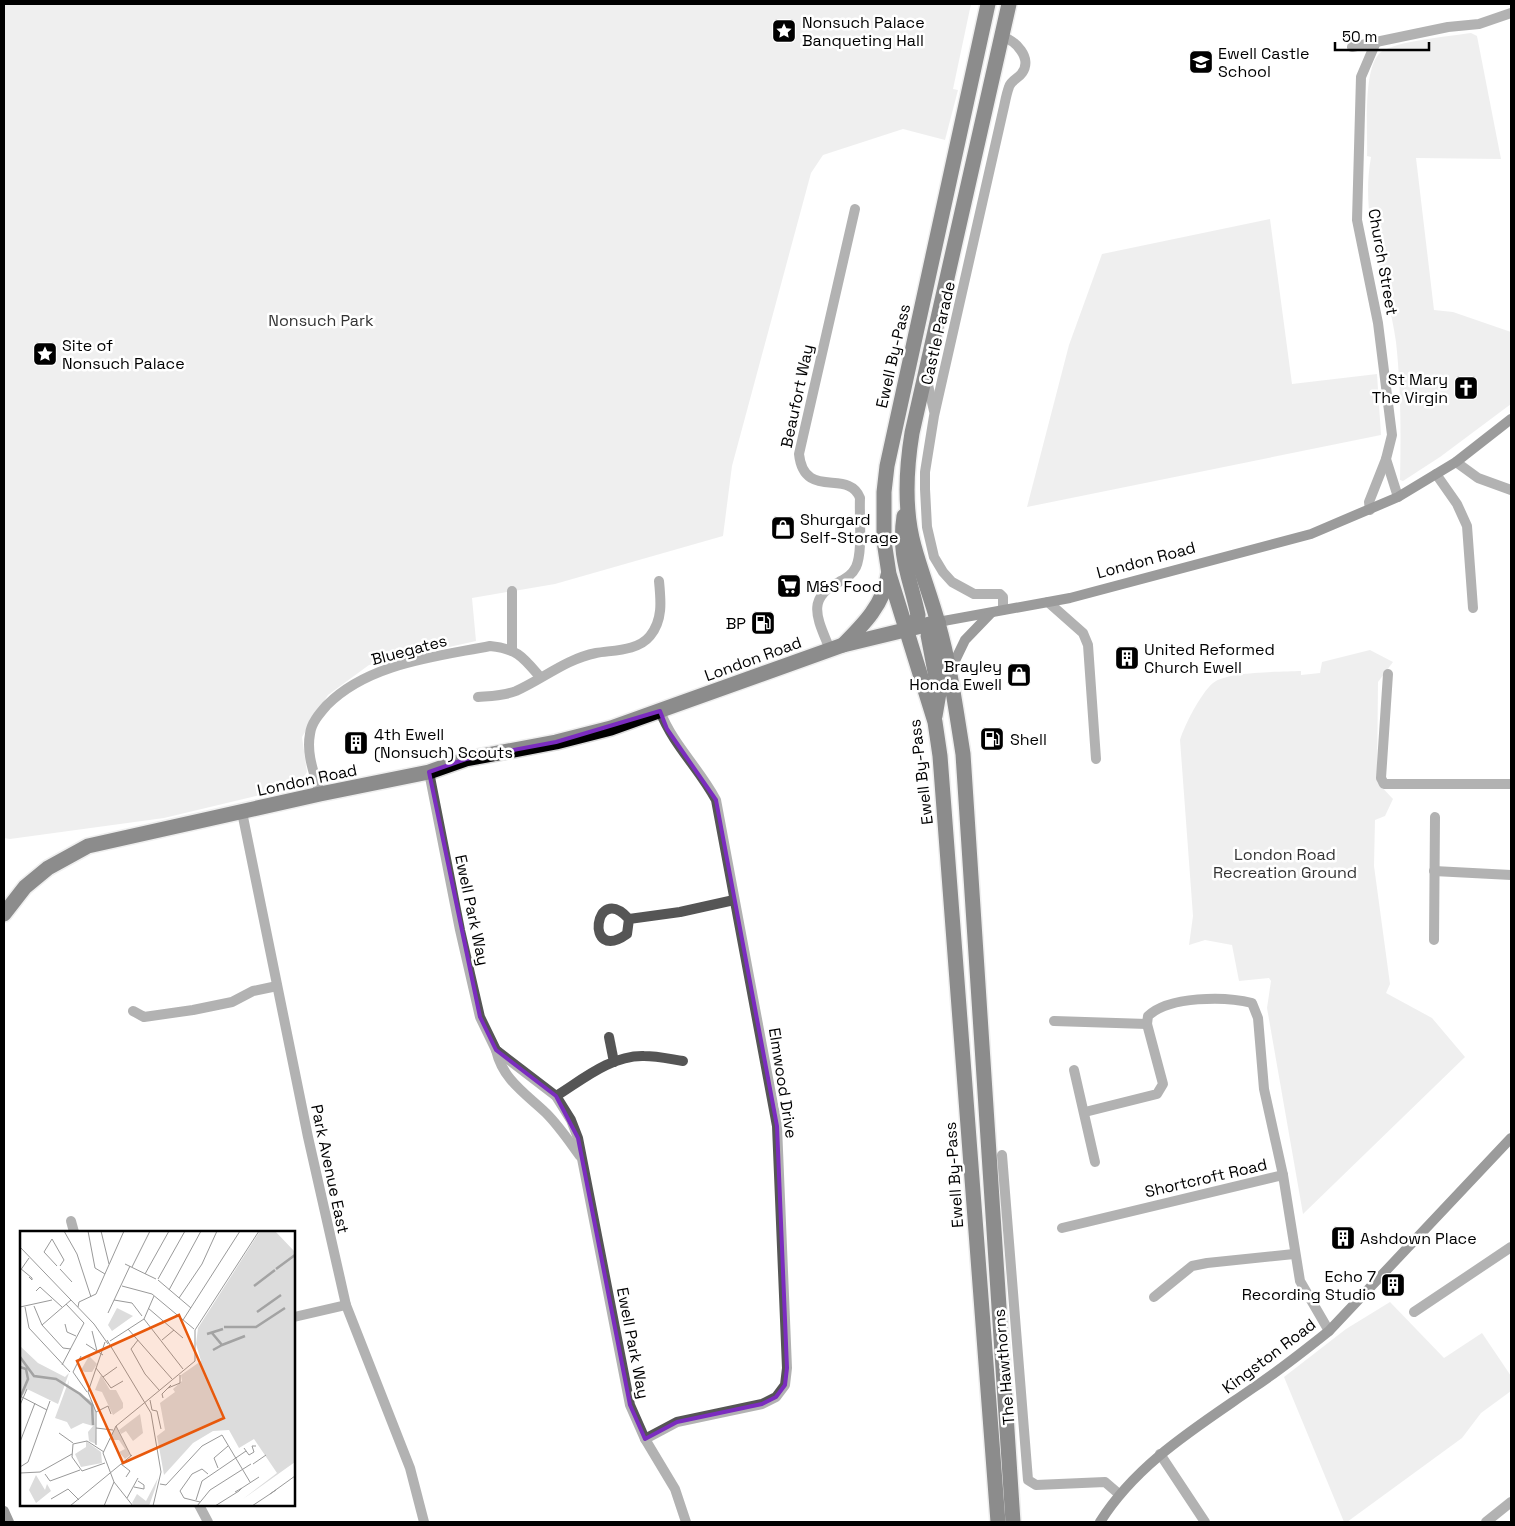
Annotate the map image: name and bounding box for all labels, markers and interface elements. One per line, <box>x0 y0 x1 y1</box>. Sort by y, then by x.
place label: Nonsuch Palace Banqueting Hall <box>802 12 925 51</box>
place icon: Nonsuch Palace Banqueting Hall <box>771 18 797 44</box>
scale bar <box>1335 20 1429 52</box>
text: 50 m <box>1342 27 1377 46</box>
place label: Ewell Castle School <box>1218 43 1310 82</box>
school or university icon: Ewell Castle School <box>1188 49 1214 75</box>
street label: Church Street <box>1363 207 1403 317</box>
street label: Castle Parade <box>916 279 960 387</box>
street label: Ewell By-Pass <box>871 302 915 410</box>
park label: Nonsuch Park <box>268 310 374 331</box>
place label: Site of Nonsuch Palace <box>62 335 185 374</box>
place icon: Site of Nonsuch Palace <box>32 341 58 367</box>
street label: Beaufort Way <box>776 342 818 450</box>
place label: St Mary The Virgin <box>1372 369 1448 408</box>
church icon: St Mary The Virgin <box>1453 375 1479 401</box>
place label: Shurgard Self-Storage <box>800 509 899 548</box>
shop icon: Shurgard Self-Storage <box>770 515 796 541</box>
street label: London Road <box>1094 537 1198 583</box>
supermarket icon: M&S Food <box>776 573 802 599</box>
place label: M&S Food <box>806 576 882 597</box>
fuel station icon: BP <box>750 610 776 636</box>
place label: BP <box>726 613 746 634</box>
street label: Bluegates <box>369 630 449 670</box>
street label: London Road <box>702 632 804 686</box>
place label: United Reformed Church Ewell <box>1144 639 1275 678</box>
building icon: United Reformed Church Ewell <box>1114 645 1140 671</box>
place label: Brayley Honda Ewell <box>909 656 1002 695</box>
shop icon: Brayley Honda Ewell <box>1006 662 1032 688</box>
street label: Ewell By-Pass <box>904 718 938 826</box>
place label: 4th Ewell (Nonsuch) Scouts <box>374 724 513 763</box>
fuel station icon: Shell <box>979 726 1005 752</box>
place label: Shell <box>1010 729 1047 750</box>
building icon: 4th Ewell (Nonsuch) Scouts <box>343 730 369 756</box>
street label: London Road <box>255 759 359 801</box>
park label: London Road Recreation Ground <box>1213 844 1357 883</box>
street label: Ewell Park Way <box>450 853 494 967</box>
street label: Elmwood Drive <box>764 1026 802 1140</box>
street label: Park Avenue East <box>306 1102 354 1236</box>
street label: Ewell By-Pass <box>940 1121 968 1229</box>
street label: Shortcroft Road <box>1143 1154 1269 1202</box>
building icon: Ashdown Place <box>1330 1225 1356 1251</box>
place label: Ashdown Place <box>1360 1228 1477 1249</box>
inset map <box>20 1231 295 1506</box>
place label: Echo 7 Recording Studio <box>1242 1266 1376 1305</box>
building icon: Echo 7 Recording Studio <box>1380 1272 1406 1298</box>
street label: Ewell Park Way <box>612 1286 654 1400</box>
street label: The Hawthorns <box>988 1308 1020 1426</box>
street label: Kingston Road <box>1218 1314 1320 1398</box>

